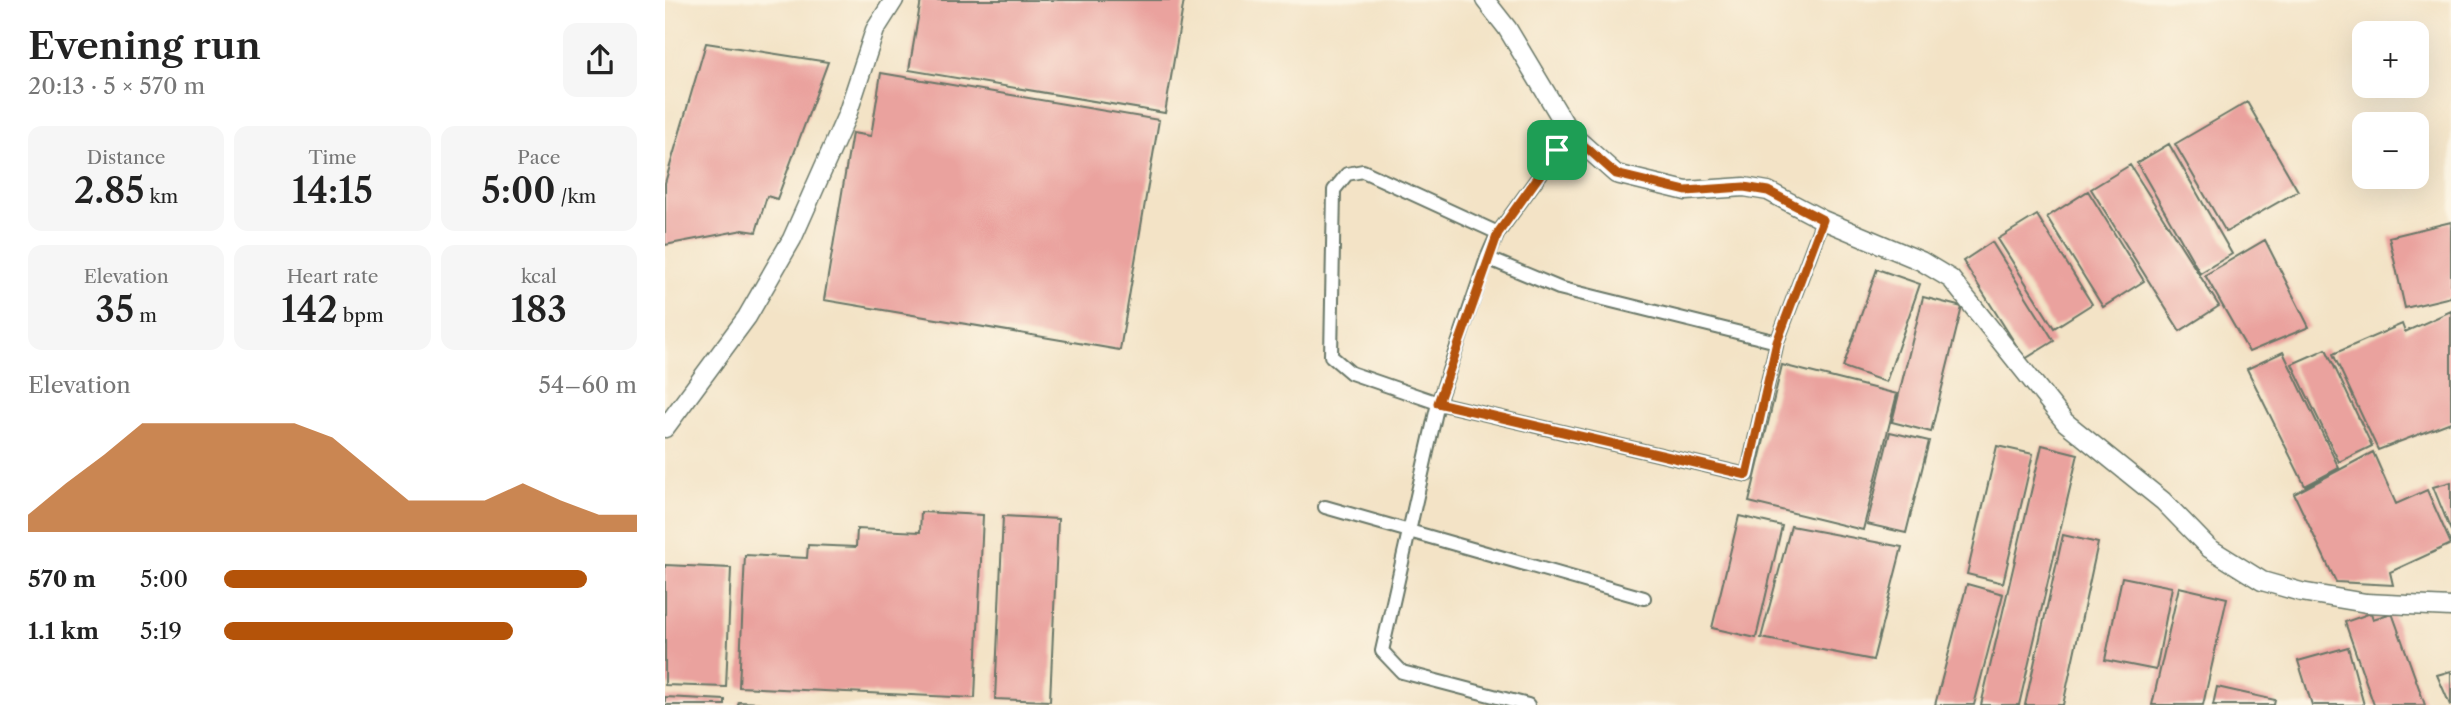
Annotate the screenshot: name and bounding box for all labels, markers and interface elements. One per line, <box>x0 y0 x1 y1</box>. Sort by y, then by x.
map controls <box>2352 21 2429 189</box>
button: + <box>2352 21 2429 98</box>
text: Evening run <box>28 22 261 69</box>
button: share <box>563 23 637 97</box>
text: 20:13 · 5 × 570 m <box>28 72 205 100</box>
button: − <box>2352 112 2429 189</box>
pin <box>1527 120 1587 180</box>
icon: arrive <box>1538 131 1576 169</box>
text: Distance <box>87 146 165 169</box>
text: Time <box>308 146 357 169</box>
text: Pace <box>517 146 560 169</box>
text: 2.85 <box>74 169 145 212</box>
text: 14:15 <box>292 169 373 212</box>
text: 5:00 <box>482 169 555 212</box>
text: km <box>145 185 178 208</box>
text: /km <box>555 185 596 208</box>
text: Elevation <box>84 265 169 288</box>
text: Heart rate <box>287 265 378 288</box>
text: kcal <box>521 265 557 288</box>
text: 35 <box>95 288 134 331</box>
text: 142 <box>281 288 338 331</box>
text: 183 <box>511 288 567 331</box>
text: m <box>134 304 157 327</box>
text: bpm <box>338 304 384 327</box>
text: Elevation <box>28 371 131 399</box>
text: 54–60 m <box>539 371 637 399</box>
text: 570 m <box>28 565 96 593</box>
text: 5:00 <box>140 565 188 593</box>
text: 1.1 km <box>28 617 99 645</box>
text: 5:19 <box>140 617 182 645</box>

